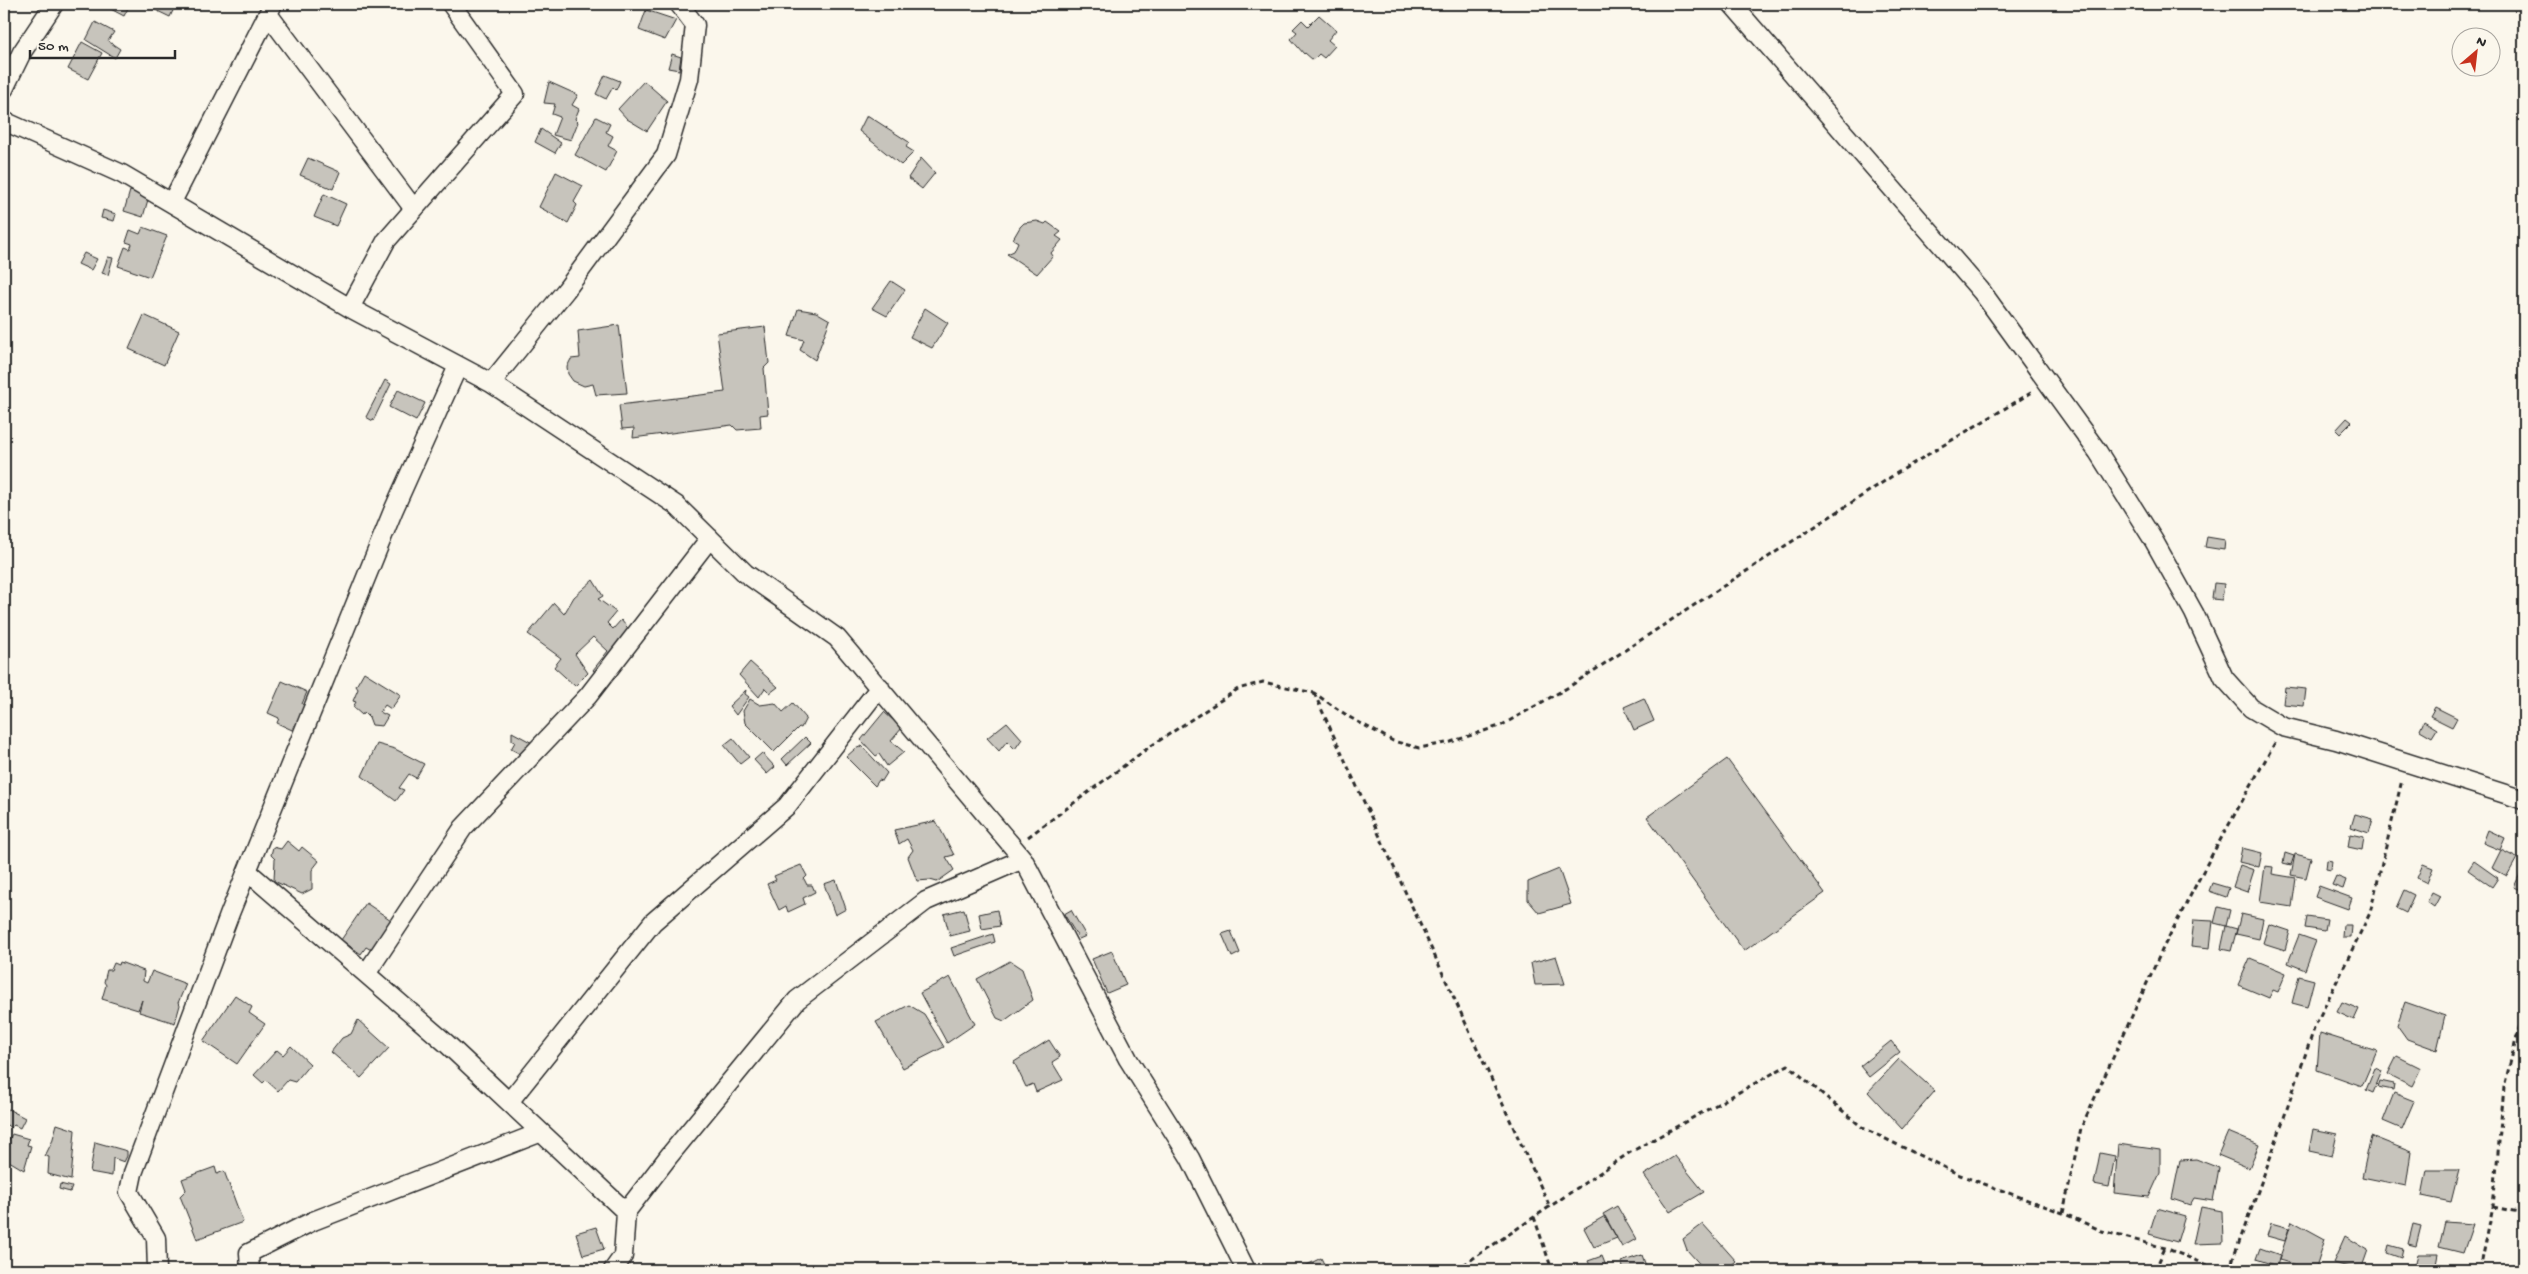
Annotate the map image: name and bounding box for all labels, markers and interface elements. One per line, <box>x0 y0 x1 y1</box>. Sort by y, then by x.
scale bar <box>30 28 175 60</box>
north arrow <box>2450 28 2500 78</box>
text: N <box>2473 33 2489 52</box>
text: 50 m <box>38 38 69 56</box>

